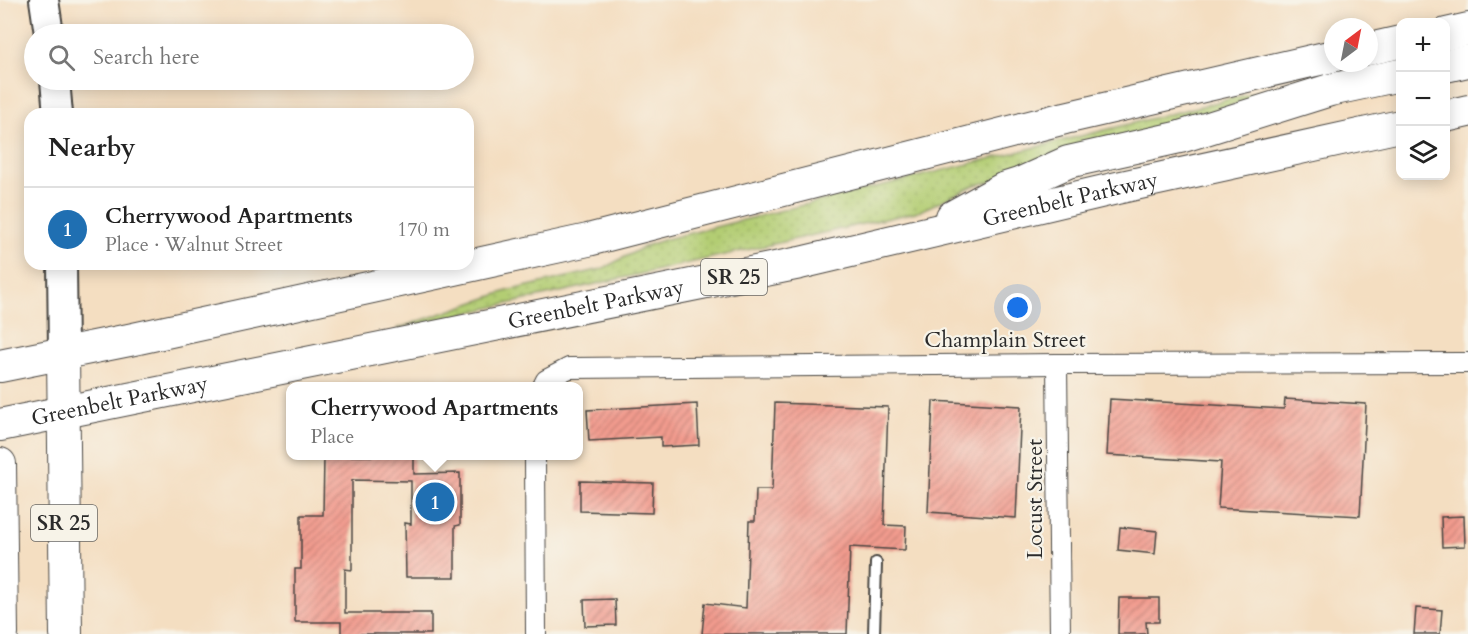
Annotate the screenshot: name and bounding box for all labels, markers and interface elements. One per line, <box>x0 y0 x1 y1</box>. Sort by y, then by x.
north arrow <box>1324 18 1378 72</box>
map controls <box>1396 18 1450 180</box>
button: + <box>1396 18 1450 72</box>
search box <box>24 24 474 90</box>
icon: search <box>45 41 78 74</box>
text: Search here <box>93 42 200 72</box>
button: − <box>1396 72 1450 126</box>
button: layers <box>1396 126 1450 180</box>
text: Nearby <box>48 130 136 165</box>
street label: Greenbelt Parkway <box>980 164 1161 234</box>
text: Cherrywood Apartments <box>105 201 353 231</box>
text: 1 <box>62 216 73 243</box>
text: 170 m <box>397 216 450 243</box>
text: Place · Walnut Street <box>105 231 283 258</box>
road number: SR 25 <box>701 259 767 295</box>
street label: Greenbelt Parkway <box>505 272 687 337</box>
your location <box>1003 293 1032 322</box>
street label: Champlain Street <box>924 325 1086 355</box>
street label: Greenbelt Parkway <box>29 368 211 433</box>
popup <box>286 382 583 460</box>
text: Cherrywood Apartments <box>310 393 559 423</box>
text: Place <box>310 423 354 450</box>
street label: Locust Street <box>1020 439 1050 559</box>
pin: 1 <box>416 480 454 524</box>
road number: SR 25 <box>31 505 97 541</box>

